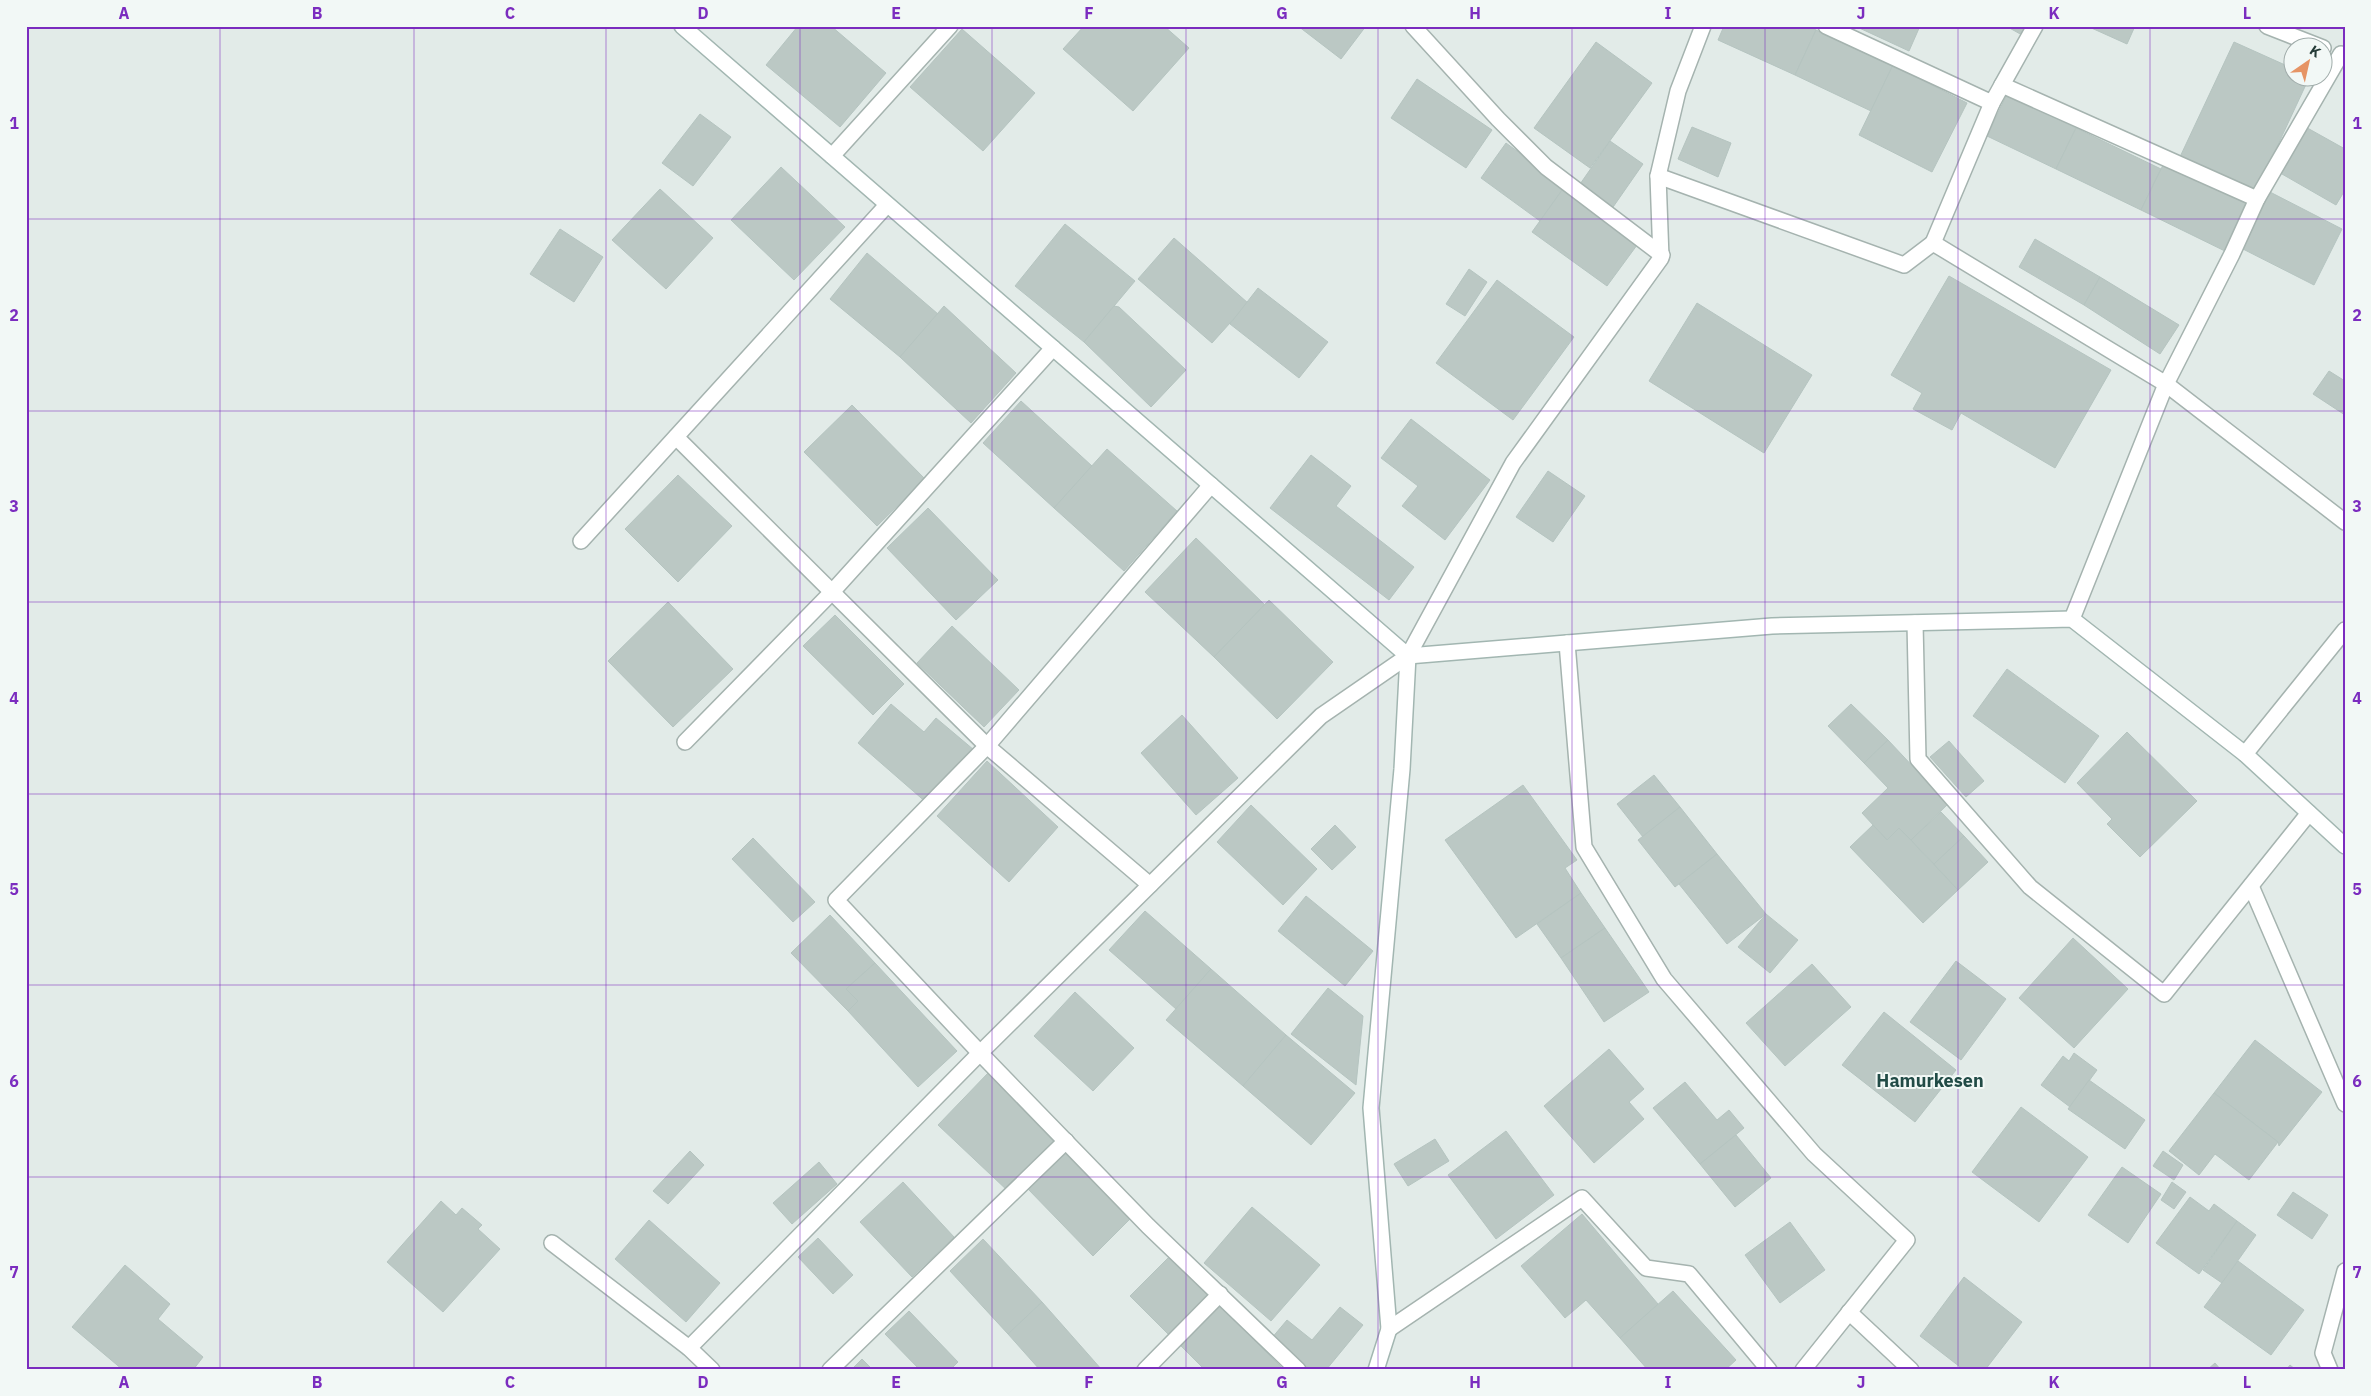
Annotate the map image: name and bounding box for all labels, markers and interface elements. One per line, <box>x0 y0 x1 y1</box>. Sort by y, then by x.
text: A <box>119 3 130 23</box>
text: B <box>312 3 323 23</box>
text: C <box>505 3 515 23</box>
text: D <box>697 3 709 23</box>
text: E <box>891 3 901 23</box>
text: F <box>1084 3 1094 23</box>
text: G <box>1276 3 1288 23</box>
text: H <box>1469 3 1481 23</box>
text: I <box>1665 3 1672 23</box>
text: J <box>1857 3 1865 23</box>
text: K <box>2048 3 2060 23</box>
text: L <box>2243 3 2251 23</box>
north arrow <box>2284 38 2334 88</box>
text: K <box>2306 41 2325 62</box>
text: 1 <box>9 113 19 133</box>
text: 1 <box>2352 113 2362 133</box>
text: 2 <box>9 305 19 325</box>
text: 2 <box>2352 305 2362 325</box>
text: 3 <box>9 496 19 516</box>
text: 3 <box>2352 496 2362 516</box>
text: 4 <box>9 688 19 708</box>
text: 4 <box>2352 688 2362 708</box>
text: 5 <box>9 879 19 899</box>
text: 5 <box>2352 879 2362 899</box>
district label: Hamurkesen <box>1876 1069 1984 1092</box>
text: 6 <box>9 1071 19 1091</box>
text: 6 <box>2352 1071 2362 1091</box>
text: 7 <box>9 1262 19 1282</box>
text: 7 <box>2352 1262 2362 1282</box>
text: A <box>119 1372 130 1392</box>
text: B <box>312 1372 323 1392</box>
text: C <box>505 1372 515 1392</box>
text: D <box>697 1372 709 1392</box>
text: E <box>891 1372 901 1392</box>
text: F <box>1084 1372 1094 1392</box>
text: G <box>1276 1372 1288 1392</box>
text: H <box>1469 1372 1481 1392</box>
text: I <box>1665 1372 1672 1392</box>
text: J <box>1857 1372 1865 1392</box>
text: K <box>2048 1372 2060 1392</box>
text: L <box>2243 1372 2251 1392</box>

